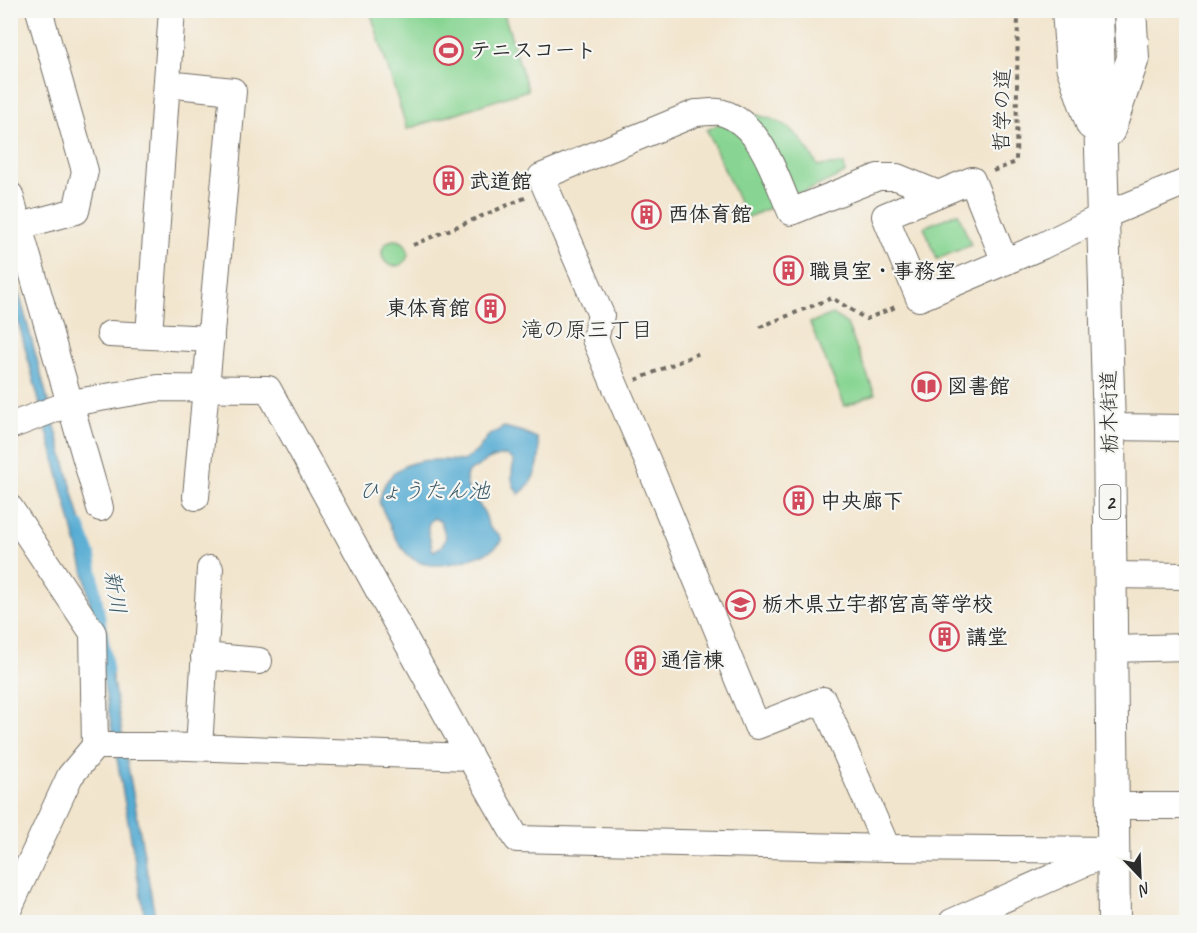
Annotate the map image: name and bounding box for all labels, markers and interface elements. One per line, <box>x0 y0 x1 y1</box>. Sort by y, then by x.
sports icon: テニスコート <box>433 34 465 66</box>
place label: テニスコート <box>470 37 596 63</box>
street label: 哲学の道 <box>988 68 1016 152</box>
building icon: 武道館 <box>432 165 464 197</box>
place label: 武道館 <box>469 168 532 194</box>
building icon: 西体育館 <box>631 198 663 230</box>
place label: 西体育館 <box>668 201 752 227</box>
building icon: 職員室・事務室 <box>772 255 804 287</box>
place label: 職員室・事務室 <box>809 258 956 284</box>
building icon: 東体育館 <box>475 292 507 324</box>
place label: 東体育館 <box>386 295 470 321</box>
district label: 滝の原三丁目 <box>521 316 653 344</box>
library icon: 図書館 <box>910 370 942 402</box>
street label: 栃木街道 <box>1095 370 1123 454</box>
place label: 図書館 <box>947 373 1010 399</box>
water label: ひょうたん池 <box>358 477 491 505</box>
building icon: 中央廊下 <box>783 485 815 517</box>
road number: 2 <box>1100 485 1120 519</box>
place label: 中央廊下 <box>820 488 904 514</box>
water label: 新川 <box>98 568 132 616</box>
school or university icon: 栃木県立宇都宮高等学校 <box>725 588 757 620</box>
place label: 栃木県立宇都宮高等学校 <box>762 591 993 617</box>
building icon: 講堂 <box>929 621 961 653</box>
place label: 講堂 <box>966 624 1008 650</box>
building icon: 通信棟 <box>624 644 656 676</box>
place label: 通信棟 <box>661 647 724 673</box>
north arrow <box>1110 846 1170 906</box>
text: N <box>1134 878 1154 901</box>

